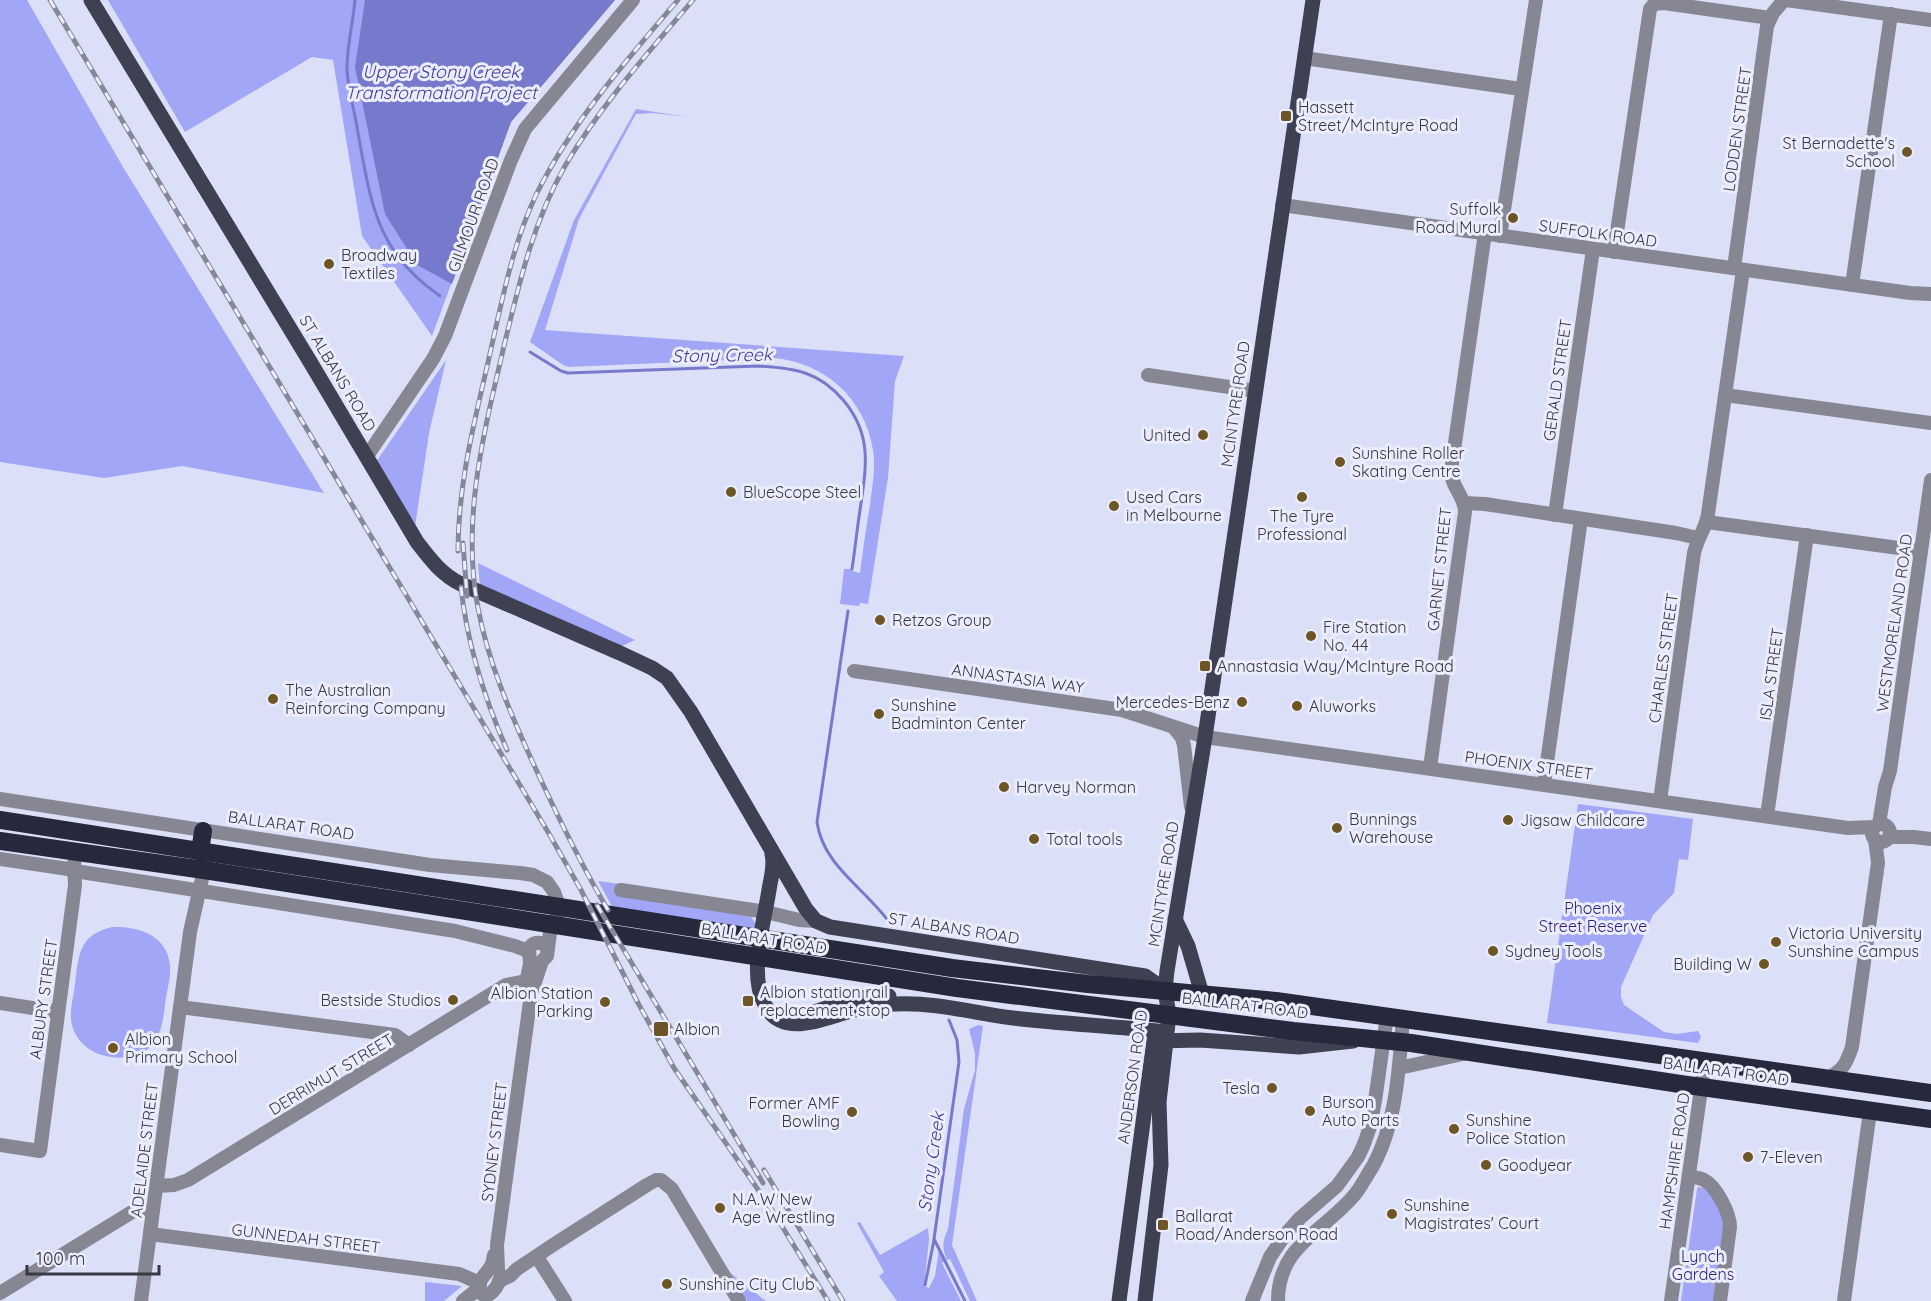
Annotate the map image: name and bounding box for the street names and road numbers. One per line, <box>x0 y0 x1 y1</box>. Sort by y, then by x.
street label: LODDEN STREET <box>1718 65 1756 193</box>
street label: GILMOUR ROAD <box>443 155 503 275</box>
street label: SUFFOLK ROAD <box>1538 215 1658 251</box>
street label: ST ALBANS ROAD <box>295 311 381 435</box>
street label: GERALD STREET <box>1539 317 1575 442</box>
street label: MCINTYRE ROAD <box>1216 340 1254 468</box>
street label: GARNET STREET <box>1423 506 1455 632</box>
street label: WESTMORELAND ROAD <box>1872 533 1916 713</box>
street label: CHARLES STREET <box>1644 591 1682 724</box>
street label: ISLA STREET <box>1755 626 1787 722</box>
street label: ANNASTASIA WAY <box>950 659 1086 697</box>
street label: PHOENIX STREET <box>1464 746 1595 784</box>
street label: BALLARAT ROAD <box>227 806 355 844</box>
street label: MCINTYRE ROAD <box>1143 820 1183 948</box>
street label: ST ALBANS ROAD <box>887 908 1021 948</box>
street label: BALLARAT ROAD <box>700 918 828 958</box>
street label: ALBURY STREET <box>25 937 61 1061</box>
street label: BALLARAT ROAD <box>1181 987 1309 1023</box>
street label: ANDERSON ROAD <box>1113 1009 1151 1145</box>
street label: DERRIMUT STREET <box>265 1029 397 1119</box>
street label: BALLARAT ROAD <box>1662 1052 1790 1090</box>
street label: ADELAIDE STREET <box>126 1081 162 1219</box>
street label: SYDNEY STREET <box>477 1081 511 1203</box>
street label: HAMPSHIRE ROAD <box>1654 1091 1694 1231</box>
street label: GUNNEDAH STREET <box>230 1219 382 1257</box>

